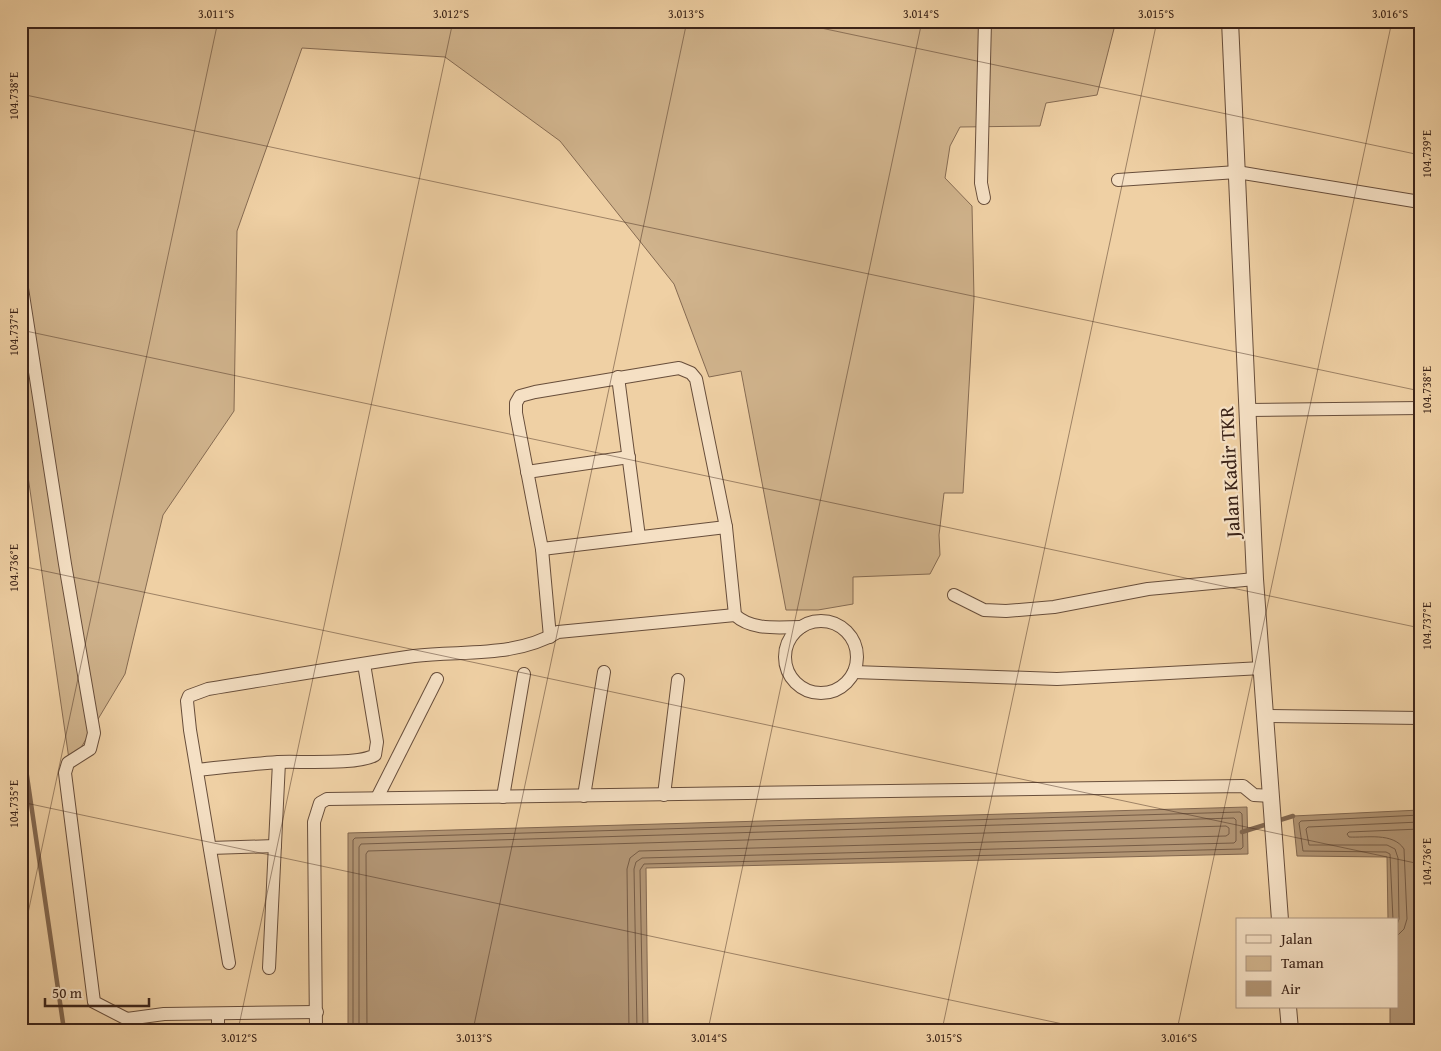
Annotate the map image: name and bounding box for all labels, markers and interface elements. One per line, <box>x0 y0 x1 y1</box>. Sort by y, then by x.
text: 3.011°S <box>198 5 234 22</box>
text: 3.012°S <box>433 5 469 22</box>
text: 3.013°S <box>668 5 704 22</box>
text: 3.014°S <box>903 5 939 22</box>
text: 3.015°S <box>1138 5 1174 22</box>
text: 3.016°S <box>1372 5 1408 22</box>
text: 104.738°E <box>5 72 22 120</box>
text: 104.739°E <box>1418 130 1435 178</box>
text: 104.737°E <box>5 308 22 356</box>
text: 104.738°E <box>1418 366 1435 414</box>
street label: Jalan Kadir TKR <box>1211 405 1247 541</box>
text: 104.736°E <box>5 544 22 592</box>
text: 104.737°E <box>1418 602 1435 650</box>
text: 104.735°E <box>5 780 22 828</box>
text: 104.736°E <box>1418 838 1435 886</box>
legend <box>1236 918 1398 1008</box>
text: Jalan <box>1279 928 1313 949</box>
text: Taman <box>1281 952 1324 973</box>
scale bar <box>45 976 149 1008</box>
text: Air <box>1281 978 1301 999</box>
text: 50 m <box>52 982 83 1003</box>
text: 3.012°S <box>221 1029 257 1046</box>
text: 3.013°S <box>456 1029 492 1046</box>
text: 3.014°S <box>691 1029 727 1046</box>
text: 3.015°S <box>926 1029 962 1046</box>
text: 3.016°S <box>1161 1029 1197 1046</box>

